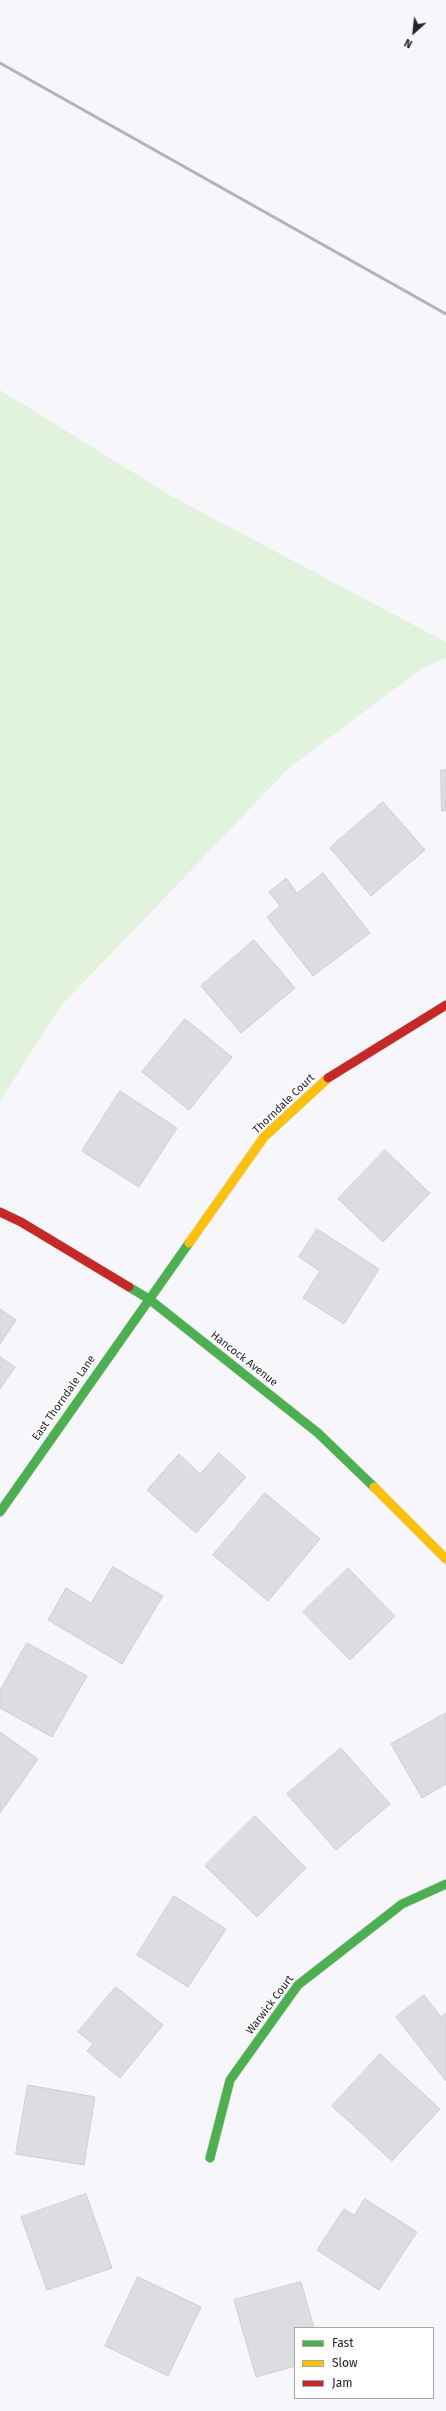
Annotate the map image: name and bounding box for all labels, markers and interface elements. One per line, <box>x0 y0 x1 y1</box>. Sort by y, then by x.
north arrow <box>394 12 434 52</box>
text: N <box>402 36 415 51</box>
street label: Thorndale Court <box>250 1071 318 1137</box>
street label: Hancock Avenue <box>208 1329 280 1389</box>
street label: East Thorndale Lane <box>30 1353 98 1443</box>
street label: Warwick Court <box>243 1973 297 2037</box>
legend <box>294 2327 434 2399</box>
text: Fast <box>332 2336 354 2350</box>
text: Slow <box>332 2356 358 2370</box>
text: Jam <box>332 2376 352 2390</box>

